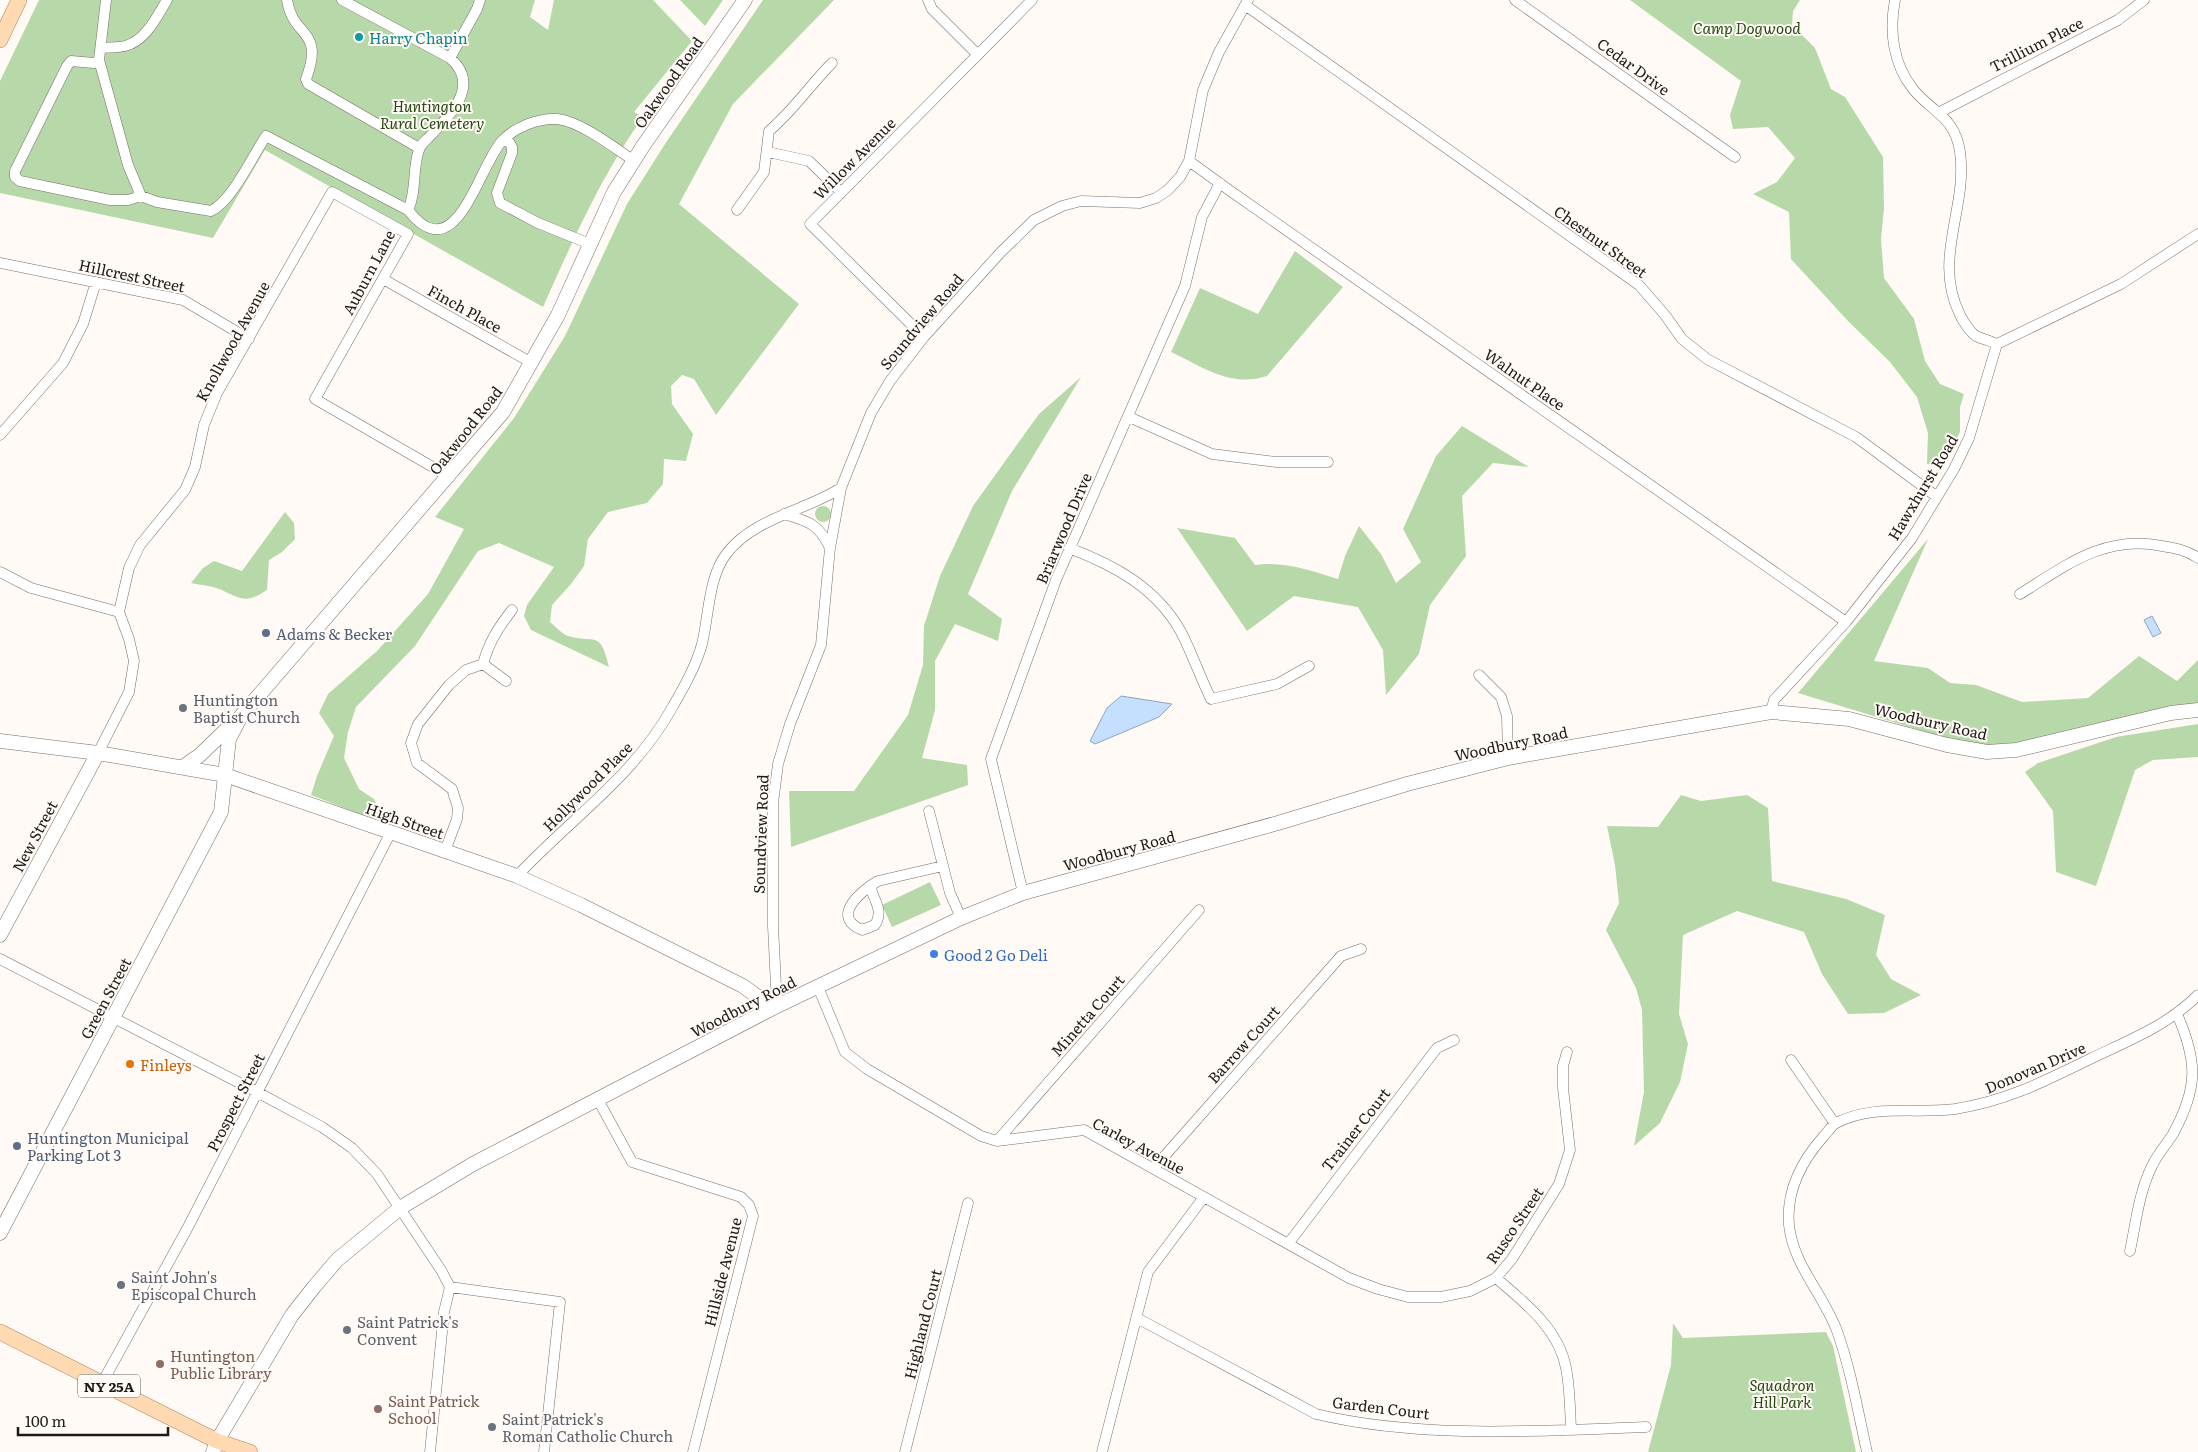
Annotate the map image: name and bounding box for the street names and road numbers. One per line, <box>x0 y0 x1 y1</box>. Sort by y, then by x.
street label: Trillium Place <box>1985 10 2087 77</box>
street label: Oakwood Road <box>628 31 708 133</box>
street label: Cedar Drive <box>1593 32 1675 100</box>
street label: Willow Avenue <box>808 111 901 204</box>
street label: Chestnut Street <box>1549 199 1653 283</box>
street label: Auburn Lane <box>336 225 400 319</box>
street label: Hillcrest Street <box>77 253 187 297</box>
street label: Soundview Road <box>874 268 968 374</box>
street label: Knollwood Avenue <box>189 276 275 405</box>
street label: Finch Place <box>424 278 506 338</box>
street label: Walnut Place <box>1480 343 1570 416</box>
street label: Oakwood Road <box>423 381 507 479</box>
street label: Hawxhurst Road <box>1881 430 1963 544</box>
street label: Briarwood Drive <box>1029 469 1097 587</box>
street label: Woodbury Road <box>1872 697 1990 745</box>
street label: Woodbury Road <box>1452 720 1570 766</box>
street label: Hollywood Place <box>537 736 637 836</box>
street label: Soundview Road <box>746 774 774 894</box>
street label: New Street <box>5 796 63 876</box>
street label: High Street <box>363 796 447 844</box>
street label: Woodbury Road <box>1060 824 1178 876</box>
street label: Green Street <box>74 953 136 1043</box>
street label: Minetta Court <box>1045 969 1129 1061</box>
street label: Woodbury Road <box>686 970 800 1042</box>
street label: Barrow Court <box>1202 1000 1284 1088</box>
street label: Donovan Drive <box>1981 1035 2089 1099</box>
street label: Prospect Street <box>200 1049 270 1155</box>
street label: Trainer Court <box>1315 1082 1395 1176</box>
street label: Carley Avenue <box>1089 1111 1190 1179</box>
street label: Rusco Street <box>1480 1182 1548 1268</box>
street label: Hillside Avenue <box>697 1215 747 1329</box>
street label: Highland Court <box>897 1267 947 1381</box>
road number: NY 25A <box>78 1374 140 1398</box>
street label: Garden Court <box>1331 1390 1431 1424</box>

